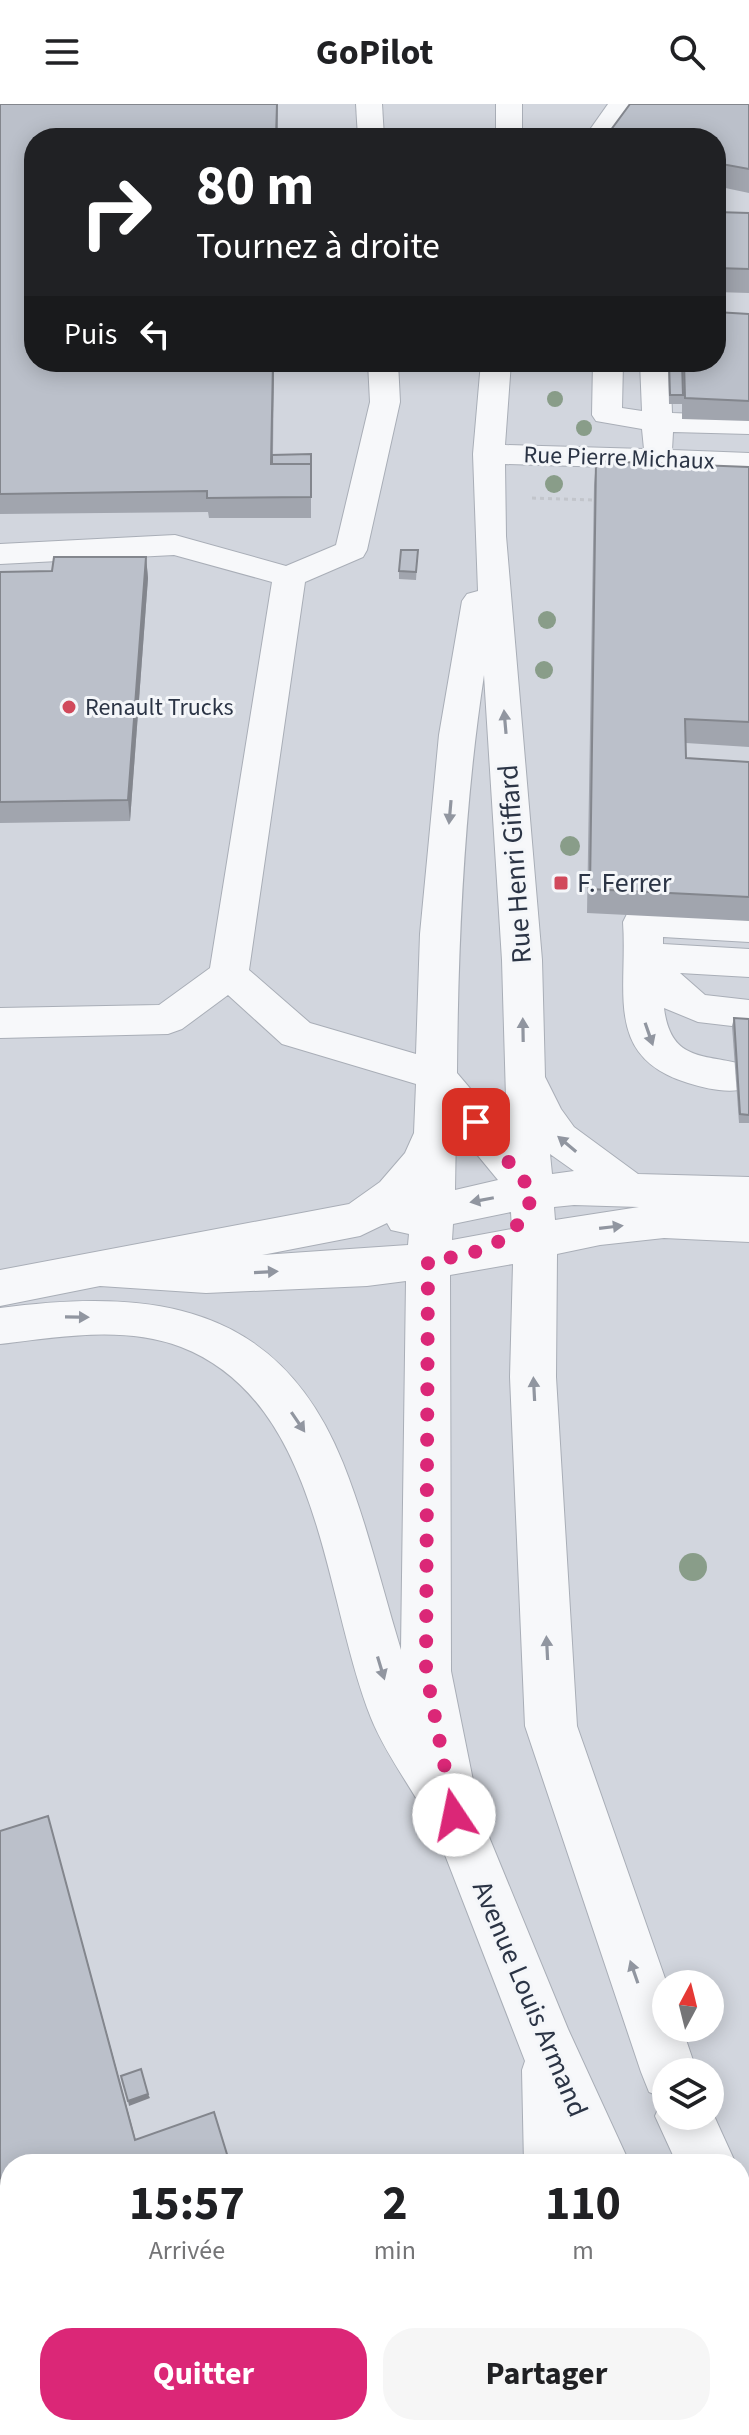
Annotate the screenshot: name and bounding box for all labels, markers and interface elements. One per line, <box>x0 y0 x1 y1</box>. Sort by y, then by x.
text: GoPilot <box>316 27 433 78</box>
icon: menu <box>40 30 84 74</box>
icon: search <box>665 30 709 74</box>
text: 80 m <box>196 147 314 226</box>
icon: right <box>64 160 168 264</box>
text: Tournez à droite <box>196 221 440 272</box>
icon: left <box>133 312 177 356</box>
text: Puis <box>64 313 117 356</box>
street label: Rue Pierre Michaux <box>523 437 715 479</box>
place label: Renault Trucks <box>85 690 234 725</box>
marker: Renault Trucks <box>60 698 78 716</box>
one-way arrow <box>498 709 511 734</box>
street label: Rue Henri Giffard <box>488 763 542 965</box>
one-way arrow <box>443 800 456 825</box>
place label: F. Ferrer <box>577 863 672 903</box>
marker: F. Ferrer <box>552 874 570 892</box>
one-way arrow <box>517 1017 529 1042</box>
one-way arrow <box>644 1022 656 1046</box>
pin <box>442 1088 510 1156</box>
icon: arrive <box>454 1100 498 1144</box>
one-way arrow <box>556 1135 577 1152</box>
one-way arrow <box>469 1194 494 1207</box>
one-way arrow <box>599 1221 624 1234</box>
one-way arrow <box>254 1265 279 1278</box>
one-way arrow <box>65 1310 90 1323</box>
one-way arrow <box>527 1376 540 1401</box>
one-way arrow <box>290 1412 305 1433</box>
one-way arrow <box>540 1635 553 1660</box>
one-way arrow <box>375 1656 388 1680</box>
position arrow <box>412 1773 496 1857</box>
street label: Avenue Louis Armand <box>462 1875 598 2123</box>
one-way arrow <box>628 1959 640 1983</box>
north arrow <box>652 1970 724 2042</box>
map controls <box>652 1970 724 2130</box>
button: layers <box>652 2058 724 2130</box>
text: 15:57 <box>129 2170 245 2238</box>
text: 2 <box>382 2170 408 2238</box>
text: 110 <box>545 2170 621 2238</box>
text: Arrivée <box>149 2232 225 2269</box>
text: min <box>374 2232 416 2269</box>
text: m <box>572 2232 594 2269</box>
button: Quitter <box>40 2328 367 2420</box>
button: Partager <box>383 2328 710 2420</box>

